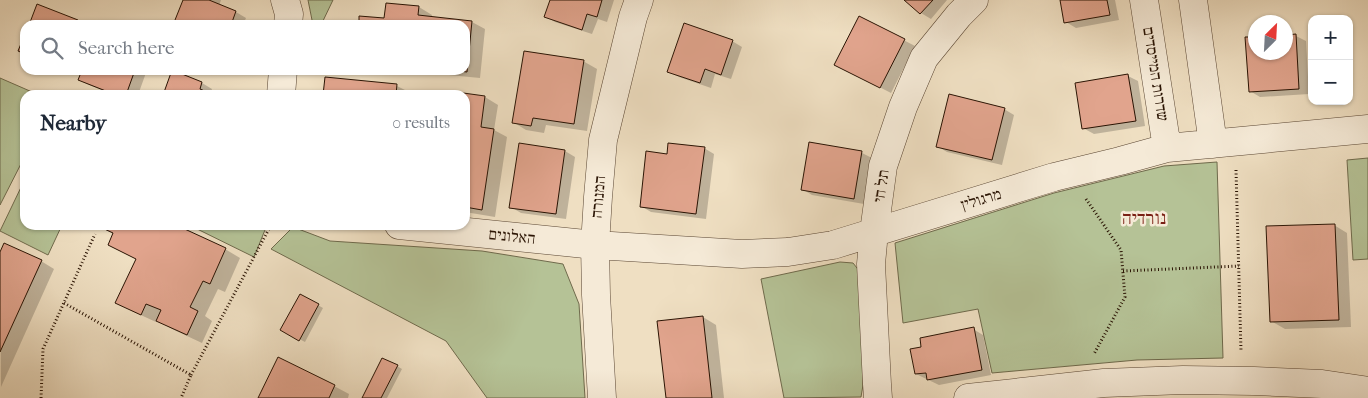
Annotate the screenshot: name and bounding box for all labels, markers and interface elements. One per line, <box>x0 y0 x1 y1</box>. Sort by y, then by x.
north arrow <box>1248 15 1293 60</box>
map controls <box>1308 15 1353 105</box>
button: + <box>1308 15 1353 60</box>
search box <box>20 20 470 75</box>
street label: שדרות המייסדים <box>1139 25 1173 123</box>
icon: search <box>38 34 66 62</box>
text: Search here <box>78 37 174 59</box>
button: − <box>1308 60 1353 105</box>
text: Nearby <box>40 111 106 135</box>
text: 0 results <box>392 113 450 132</box>
street label: תל חי <box>869 168 893 204</box>
street label: המנורה <box>587 175 609 219</box>
street label: מרגולין <box>958 184 1004 214</box>
district label: נורדיה <box>1122 207 1166 229</box>
street label: האלונים <box>487 224 537 248</box>

